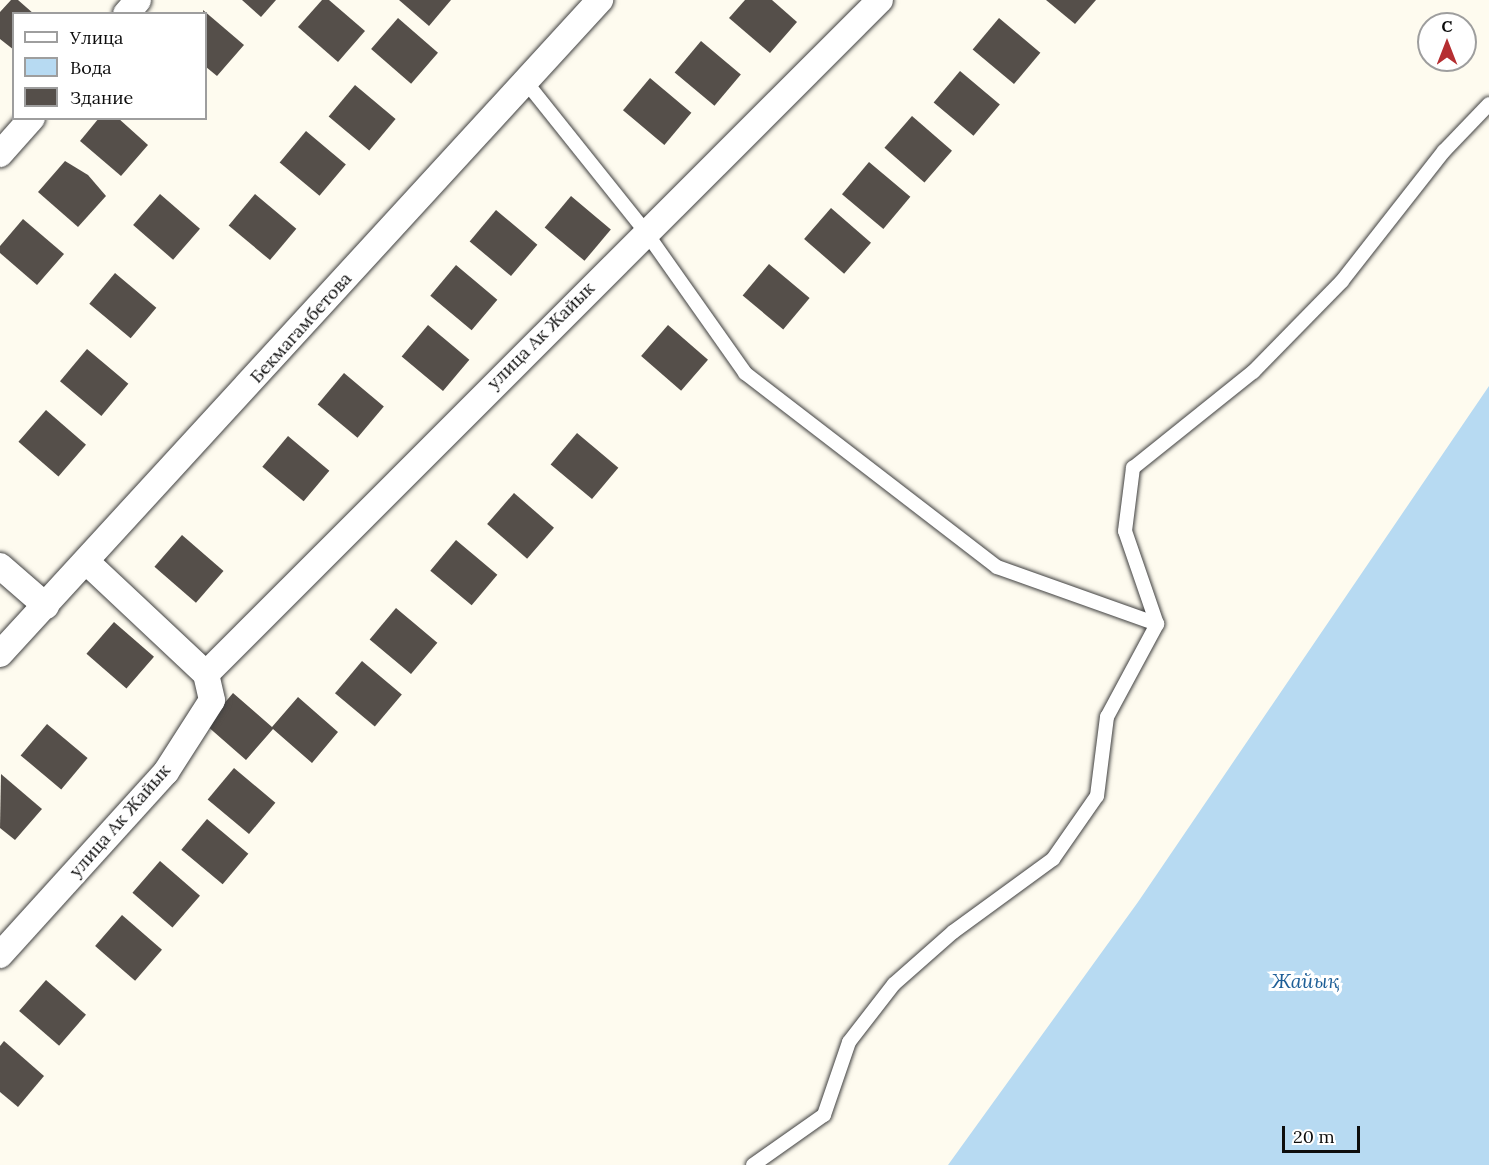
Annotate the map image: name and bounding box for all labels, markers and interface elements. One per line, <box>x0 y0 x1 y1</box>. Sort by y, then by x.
legend <box>12 12 207 120</box>
north arrow <box>1417 12 1477 72</box>
text: С <box>1441 16 1453 36</box>
text: Улица <box>70 26 123 49</box>
text: Вода <box>70 56 112 79</box>
text: Здание <box>70 86 133 109</box>
street label: Бекмагамбетова <box>246 268 356 388</box>
street label: улица Ак Жайык <box>483 278 599 394</box>
street label: улица Ак Жайык <box>65 760 175 882</box>
water label: Жайық <box>1272 968 1340 992</box>
scale bar <box>1285 1114 1363 1152</box>
text: 20 m <box>1293 1125 1335 1148</box>

